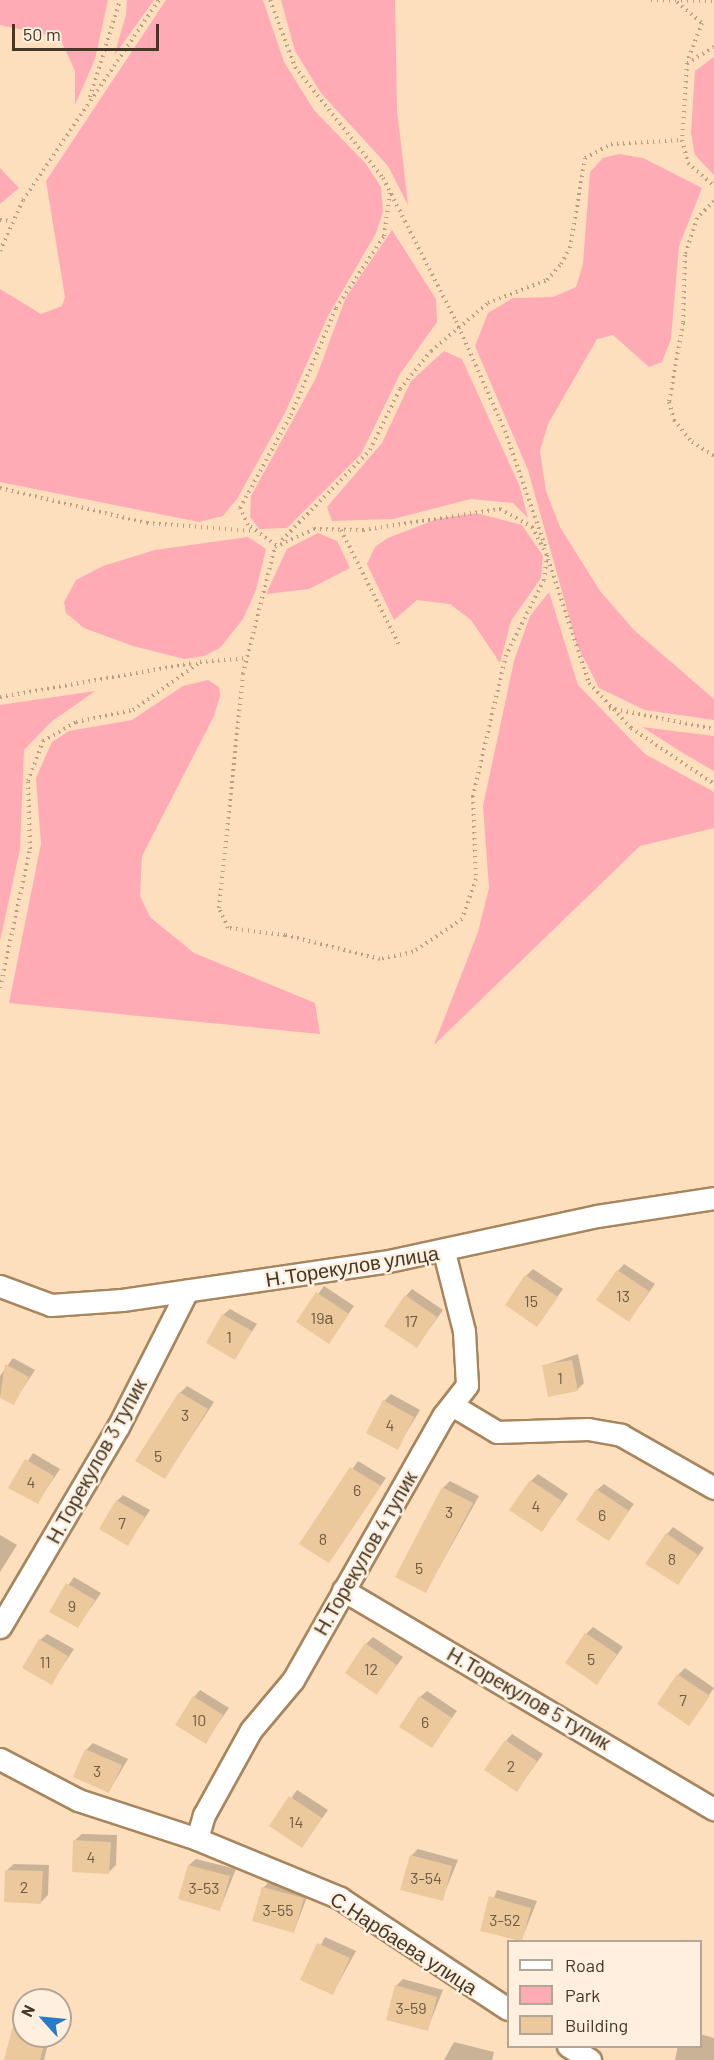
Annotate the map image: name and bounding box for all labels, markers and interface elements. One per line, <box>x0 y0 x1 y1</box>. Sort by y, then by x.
scale bar <box>15 12 162 50</box>
text: 50 m <box>23 23 61 45</box>
street label: Н.Торекулов улица <box>264 1240 440 1292</box>
house number: 13 <box>616 1286 630 1306</box>
house number: 15 <box>524 1291 538 1311</box>
house number: 19а <box>311 1308 333 1328</box>
house number: 17 <box>404 1311 418 1331</box>
house number: 1 <box>226 1327 232 1347</box>
house number: 1 <box>557 1368 563 1388</box>
street label: Н.Торекулов 3 тупик <box>41 1374 151 1548</box>
house number: 3 <box>181 1405 189 1425</box>
house number: 4 <box>386 1415 394 1435</box>
house number: 5 <box>154 1446 162 1466</box>
street label: Н.Торекулов 4 тупик <box>308 1467 422 1639</box>
house number: 4 <box>27 1472 35 1492</box>
house number: 6 <box>353 1480 361 1500</box>
house number: 4 <box>532 1496 540 1516</box>
house number: 3 <box>445 1502 453 1522</box>
house number: 6 <box>598 1505 606 1525</box>
house number: 7 <box>118 1513 126 1533</box>
house number: 8 <box>319 1529 327 1549</box>
house number: 8 <box>668 1549 676 1569</box>
house number: 5 <box>415 1558 423 1578</box>
house number: 9 <box>68 1596 76 1616</box>
street label: Н.Торекулов 5 тупик <box>443 1641 615 1755</box>
house number: 5 <box>587 1649 595 1669</box>
house number: 11 <box>39 1652 51 1672</box>
house number: 12 <box>364 1659 378 1679</box>
house number: 7 <box>679 1690 687 1710</box>
house number: 10 <box>192 1710 206 1730</box>
house number: 6 <box>421 1712 429 1732</box>
house number: 2 <box>507 1756 515 1776</box>
house number: 3 <box>93 1761 101 1781</box>
house number: 14 <box>289 1812 303 1832</box>
house number: 4 <box>87 1847 95 1867</box>
house number: 3-54 <box>410 1868 442 1888</box>
house number: 2 <box>20 1877 28 1897</box>
house number: 3-53 <box>188 1878 220 1898</box>
street label: С.Нарбаева улица <box>326 1887 482 1999</box>
house number: 3-55 <box>263 1900 293 1920</box>
house number: 3-52 <box>489 1910 521 1930</box>
legend <box>507 1940 702 2048</box>
text: Road <box>565 1954 605 1976</box>
text: Park <box>565 1984 600 2006</box>
north arrow <box>12 1988 72 2048</box>
house number: 3-59 <box>395 1998 427 2018</box>
text: N <box>16 2001 38 2020</box>
text: Building <box>565 2014 628 2036</box>

